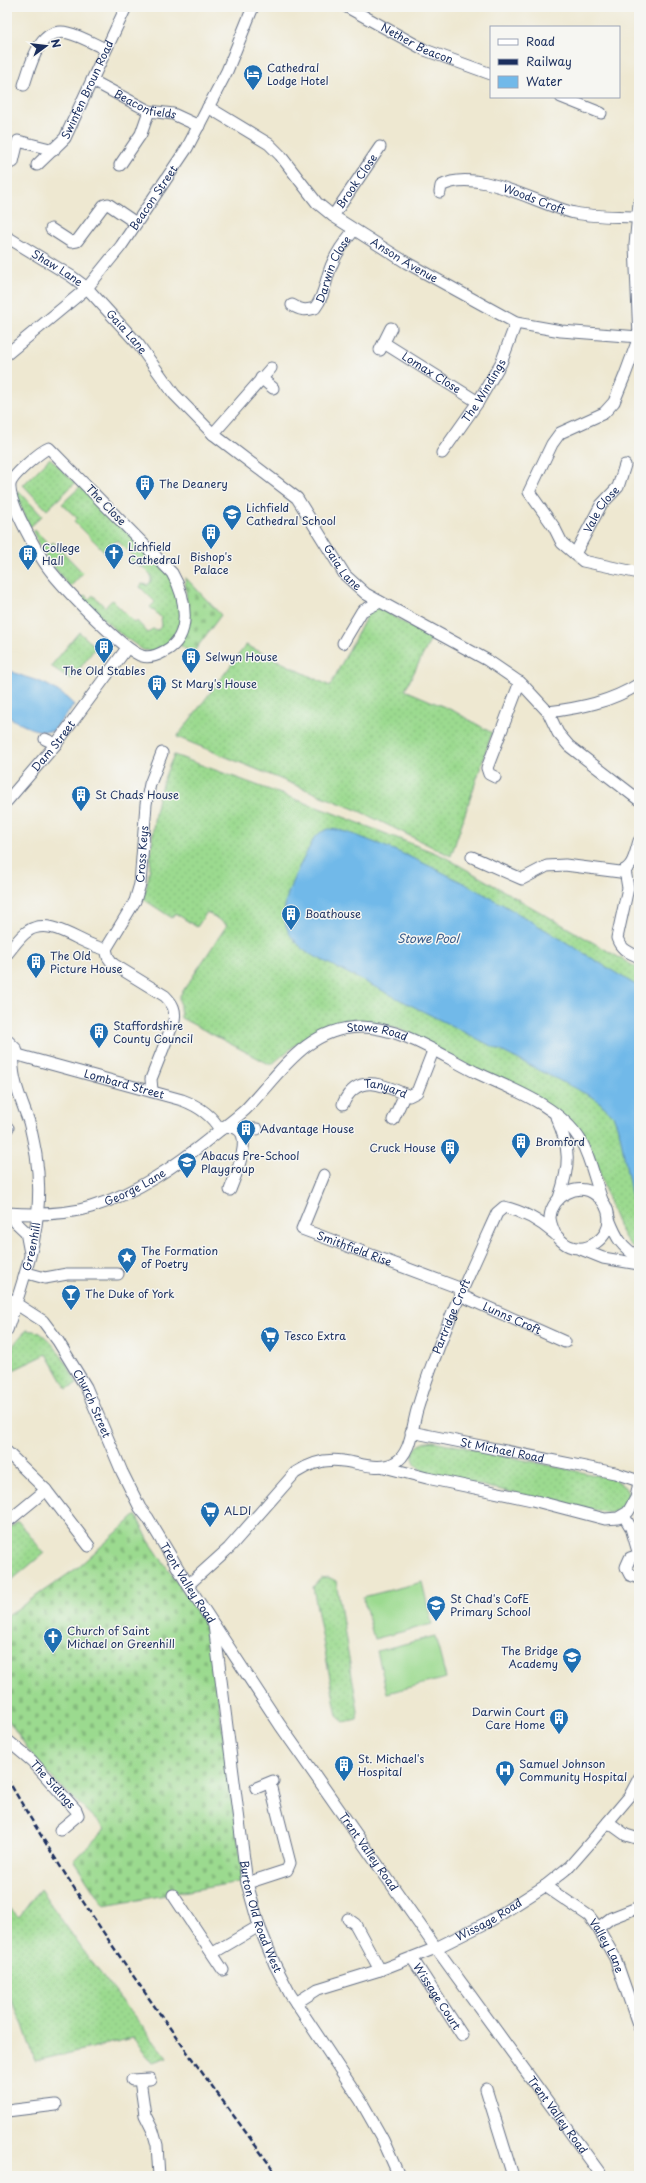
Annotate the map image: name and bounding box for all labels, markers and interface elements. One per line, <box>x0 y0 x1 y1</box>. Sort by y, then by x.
street label: Nether Beacon <box>378 18 456 68</box>
north arrow <box>26 26 66 66</box>
legend <box>490 26 620 98</box>
text: Road <box>526 32 555 50</box>
text: N <box>47 37 66 50</box>
street label: Swinfen Broun Road <box>57 37 117 142</box>
text: Railway <box>526 52 572 70</box>
place label: Cathedral Lodge Hotel <box>267 59 329 89</box>
hotel icon: Cathedral Lodge Hotel <box>242 63 264 91</box>
text: Water <box>526 72 563 90</box>
street label: Beaconfields <box>111 85 180 123</box>
street label: Brook Close <box>331 150 381 212</box>
street label: Beacon Street <box>125 161 182 233</box>
street label: Woods Croft <box>501 179 568 218</box>
street label: Darwin Close <box>311 232 355 306</box>
street label: Anson Avenue <box>367 233 441 287</box>
street label: Shaw Lane <box>28 245 87 290</box>
street label: Gaia Lane <box>102 305 152 357</box>
street label: Lomax Close <box>399 347 465 397</box>
street label: The Windings <box>457 357 510 426</box>
building icon: The Deanery <box>134 473 156 501</box>
place label: The Deanery <box>159 475 228 492</box>
street label: The Close <box>82 480 130 529</box>
street label: Vale Close <box>579 482 623 536</box>
place label: Lichfield Cathedral School <box>246 499 336 529</box>
school or university icon: Lichfield Cathedral School <box>221 503 243 531</box>
building icon: Bishop's Palace <box>200 522 222 550</box>
place label: Lichfield Cathedral <box>128 538 180 568</box>
place label: College Hall <box>42 539 80 569</box>
street label: Gaia Lane <box>320 541 366 594</box>
church icon: Lichfield Cathedral <box>103 542 125 570</box>
building icon: College Hall <box>17 543 39 571</box>
place label: Bishop's Palace <box>190 548 232 578</box>
building icon: The Old Stables <box>93 636 115 664</box>
building icon: Selwyn House <box>180 646 202 674</box>
place label: Selwyn House <box>205 648 278 665</box>
place label: The Old Stables <box>63 662 145 679</box>
building icon: St Mary's House <box>146 673 168 701</box>
place label: St Mary's House <box>171 675 257 692</box>
street label: Dam Street <box>27 716 79 775</box>
building icon: St Chads House <box>70 784 92 812</box>
place label: St Chads House <box>95 786 179 803</box>
street label: Cross Keys <box>131 825 152 883</box>
building icon: Boathouse <box>280 903 302 931</box>
place label: Boathouse <box>305 905 361 922</box>
water label: Stowe Pool <box>397 929 461 947</box>
place label: The Old Picture House <box>50 947 123 977</box>
building icon: The Old Picture House <box>25 951 47 979</box>
place label: Staffordshire County Council <box>113 1017 193 1047</box>
street label: Stowe Road <box>345 1018 410 1045</box>
building icon: Staffordshire County Council <box>88 1021 110 1049</box>
street label: Lombard Street <box>82 1065 167 1103</box>
street label: Tanyard <box>363 1075 410 1102</box>
building icon: Advantage House <box>235 1118 257 1146</box>
place label: Advantage House <box>260 1120 354 1137</box>
building icon: Bromford <box>510 1131 532 1159</box>
place label: Bromford <box>535 1133 585 1150</box>
building icon: Cruck House <box>439 1137 461 1165</box>
place label: Cruck House <box>369 1139 436 1156</box>
place label: Abacus Pre-School Playgroup <box>201 1147 299 1177</box>
school or university icon: Abacus Pre-School Playgroup <box>176 1151 198 1179</box>
street label: George Lane <box>102 1164 169 1210</box>
street label: Greenhill <box>18 1221 44 1273</box>
street label: Smithfield Rise <box>314 1226 395 1270</box>
place label: The Formation of Poetry <box>141 1242 218 1272</box>
place icon: The Formation of Poetry <box>116 1246 138 1274</box>
street label: Partridge Croft <box>428 1276 474 1357</box>
bar icon: The Duke of York <box>60 1283 82 1311</box>
place label: The Duke of York <box>85 1285 175 1302</box>
street label: Lunns Croft <box>480 1297 545 1339</box>
supermarket icon: Tesco Extra <box>259 1325 281 1353</box>
place label: Tesco Extra <box>284 1327 346 1344</box>
street label: Church Street <box>69 1366 116 1441</box>
street label: St Michael Road <box>459 1433 546 1467</box>
supermarket icon: ALDI <box>199 1500 221 1528</box>
place label: ALDI <box>224 1502 251 1519</box>
street label: Trent Valley Road <box>156 1539 220 1627</box>
place label: St Chad's CofE Primary School <box>450 1590 531 1620</box>
school or university icon: St Chad's CofE Primary School <box>425 1594 447 1622</box>
place label: Church of Saint Michael on Greenhill <box>67 1622 175 1652</box>
church icon: Church of Saint Michael on Greenhill <box>42 1626 64 1654</box>
place label: The Bridge Academy <box>501 1642 558 1672</box>
school or university icon: The Bridge Academy <box>561 1646 583 1674</box>
place label: Darwin Court Care Home <box>471 1703 545 1733</box>
building icon: Darwin Court Care Home <box>548 1707 570 1735</box>
place label: St. Michael's Hospital <box>358 1750 424 1780</box>
building icon: St. Michael's Hospital <box>333 1754 355 1782</box>
place label: Samuel Johnson Community Hospital <box>519 1755 627 1785</box>
street label: The Sidings <box>27 1756 80 1812</box>
hospital icon: Samuel Johnson Community Hospital <box>494 1759 516 1787</box>
street label: Trent Valley Road <box>335 1808 403 1894</box>
street label: Burton Old Road West <box>236 1859 287 1976</box>
street label: Wissage Road <box>452 1894 525 1945</box>
street label: Valley Lane <box>585 1914 629 1975</box>
street label: Wissage Court <box>409 1960 466 2033</box>
street label: Trent Valley Road <box>524 2072 592 2157</box>

